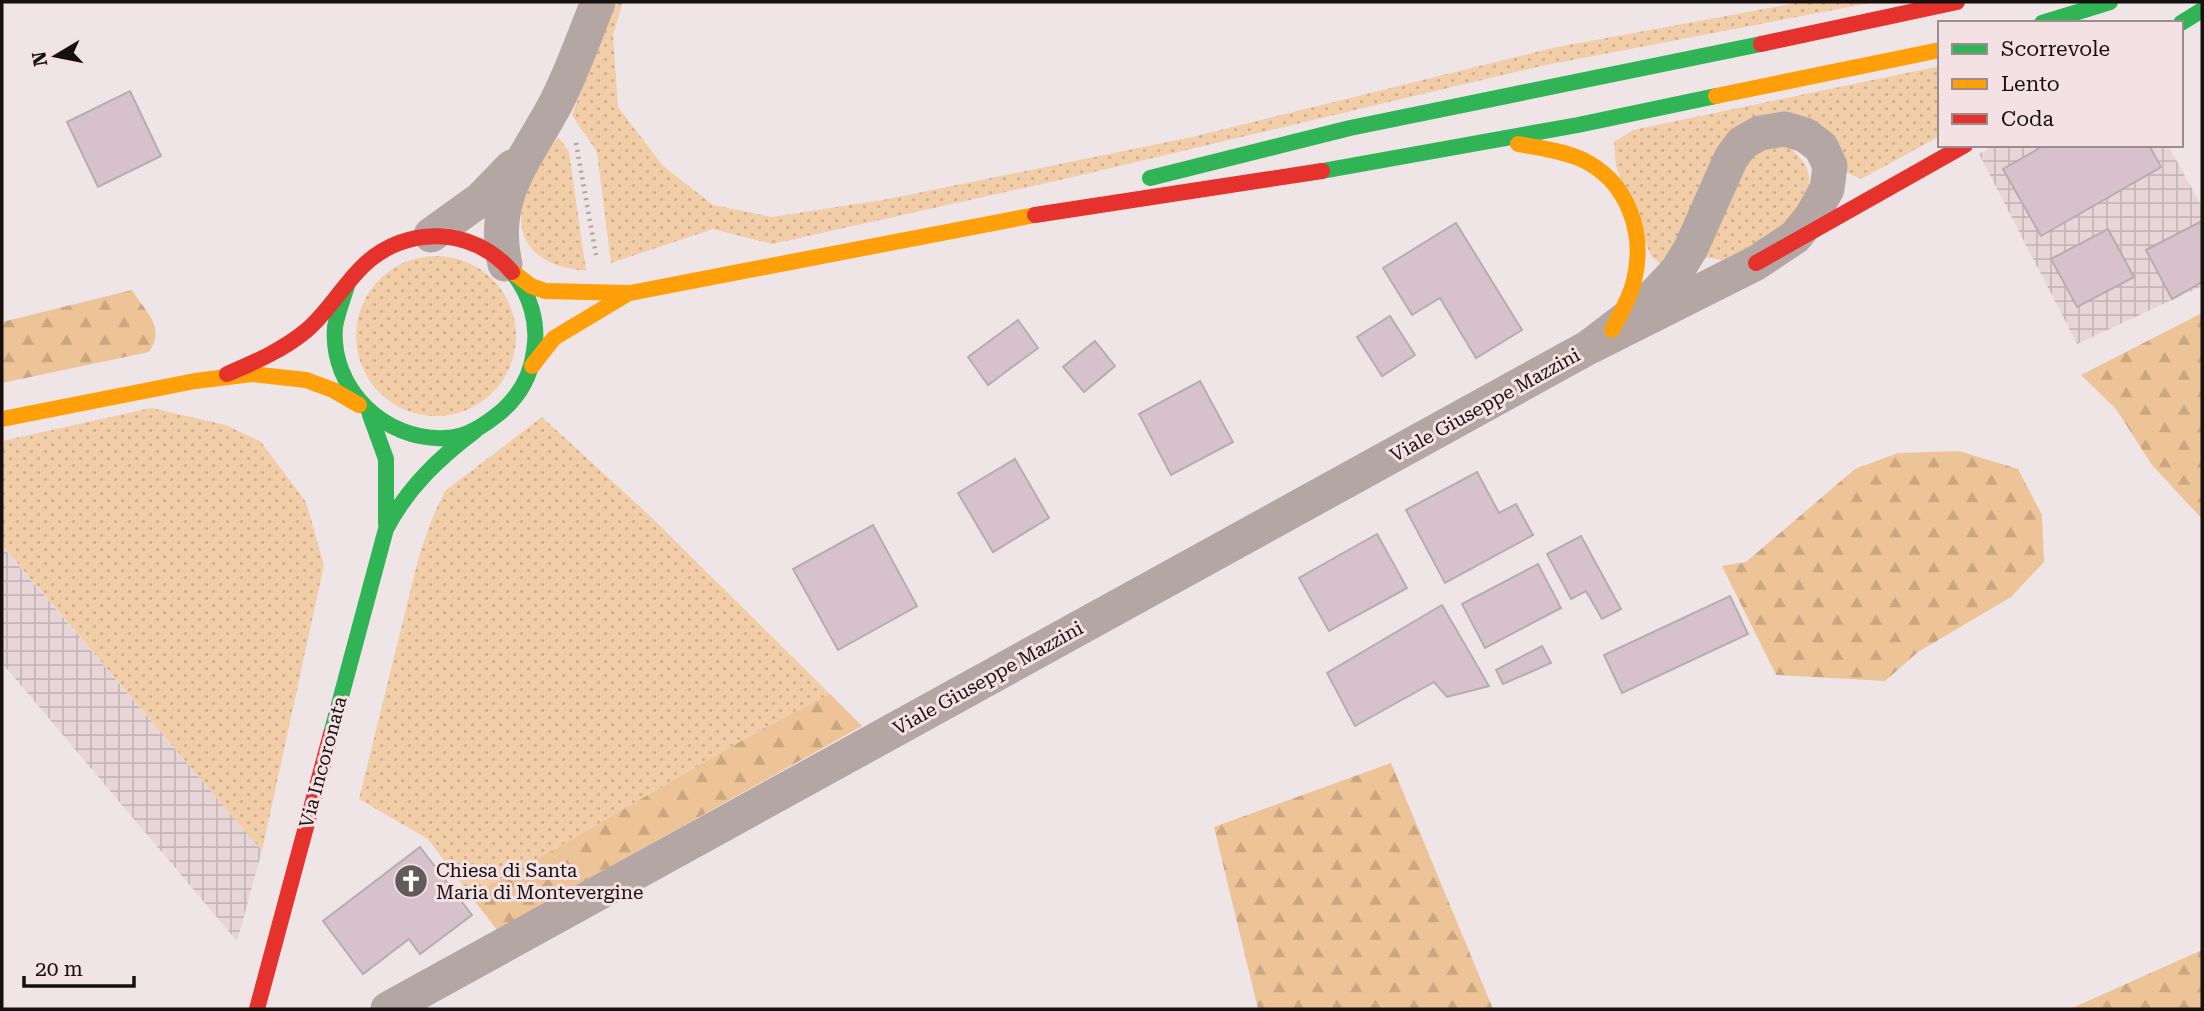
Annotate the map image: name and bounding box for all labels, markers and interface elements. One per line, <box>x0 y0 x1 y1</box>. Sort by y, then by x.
north arrow <box>21 21 91 91</box>
legend <box>1938 21 2183 147</box>
text: Scorrevole <box>2001 37 2110 61</box>
text: N <box>27 49 52 68</box>
text: Lento <box>2001 72 2060 96</box>
text: Coda <box>2001 107 2055 131</box>
street label: Viale Giuseppe Mazzini <box>1386 343 1584 467</box>
street label: Viale Giuseppe Mazzini <box>889 616 1087 740</box>
street label: Via Incoronata <box>294 693 352 830</box>
place label: Chiesa di Santa Maria di Montevergine <box>436 859 643 904</box>
church icon: Chiesa di Santa Maria di Montevergine <box>392 862 430 900</box>
scale bar <box>24 944 135 988</box>
text: 20 m <box>35 957 83 981</box>

